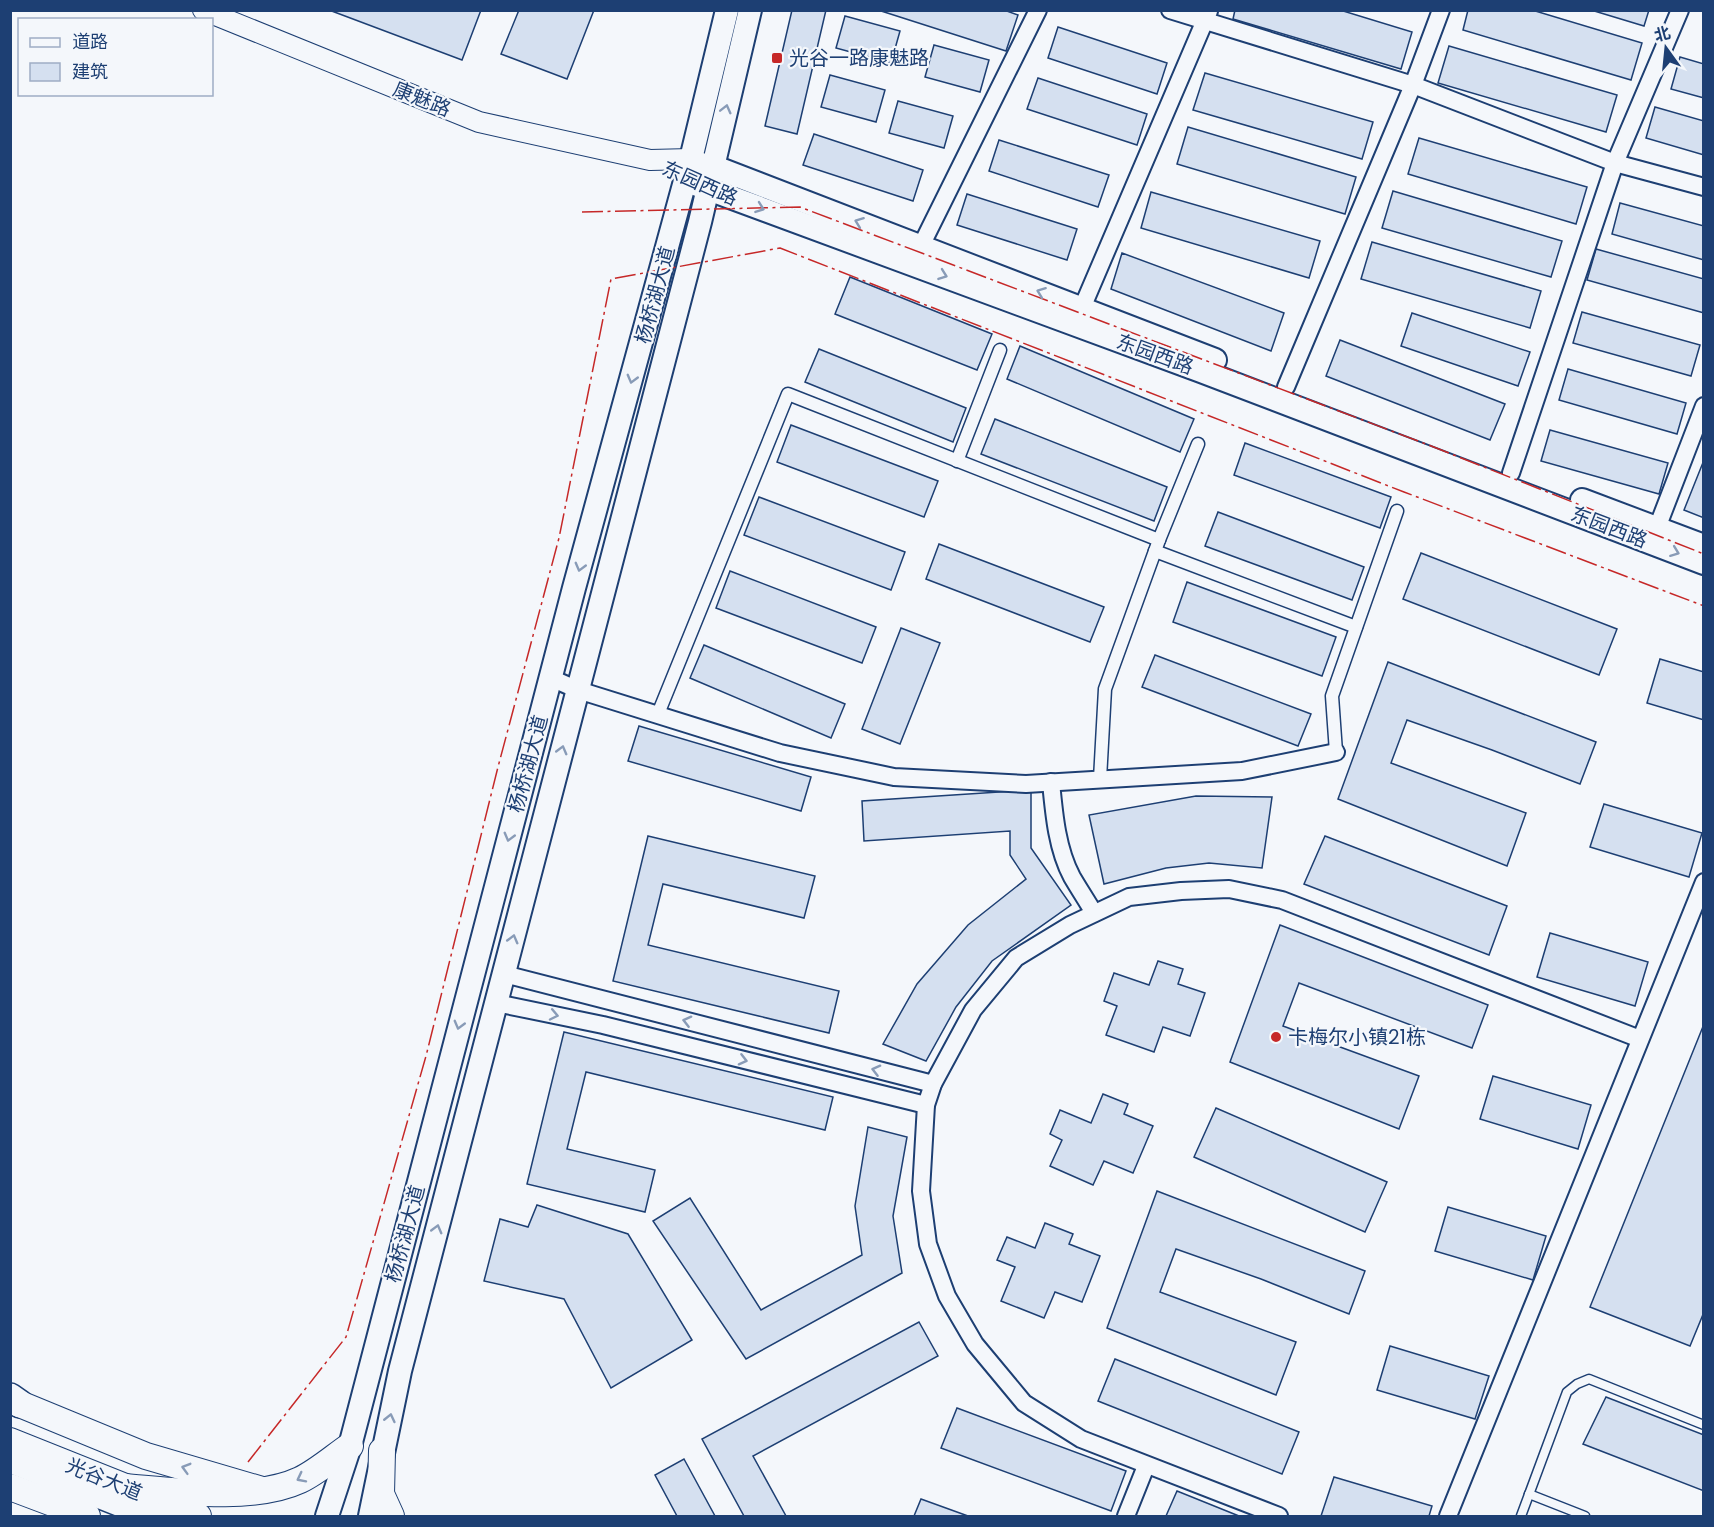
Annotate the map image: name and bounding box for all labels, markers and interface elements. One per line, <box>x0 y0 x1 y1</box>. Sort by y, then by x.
legend <box>18 18 213 96</box>
north arrow <box>1636 18 1696 78</box>
text: 北 <box>1652 21 1673 47</box>
text: 道路 <box>72 29 108 54</box>
place label: 光谷一路康魅路 <box>789 44 929 72</box>
marker: 光谷一路康魅路 <box>770 51 784 65</box>
text: 建筑 <box>72 59 108 84</box>
street label: 康魅路 <box>389 75 455 123</box>
one-way arrow <box>719 105 732 115</box>
street label: 东园西路 <box>658 154 742 212</box>
one-way arrow <box>754 201 765 213</box>
one-way arrow <box>854 217 865 230</box>
street label: 杨桥湖大道 <box>629 243 681 347</box>
one-way arrow <box>937 268 948 281</box>
one-way arrow <box>1036 287 1047 300</box>
street label: 东园西路 <box>1113 327 1197 381</box>
one-way arrow <box>627 373 639 384</box>
street label: 东园西路 <box>1567 500 1651 554</box>
one-way arrow <box>1669 545 1680 558</box>
one-way arrow <box>575 561 587 572</box>
street label: 杨桥湖大道 <box>502 712 554 816</box>
one-way arrow <box>555 745 567 756</box>
one-way arrow <box>503 832 516 842</box>
one-way arrow <box>506 934 518 944</box>
one-way arrow <box>548 1007 558 1020</box>
one-way arrow <box>682 1016 693 1028</box>
one-way arrow <box>454 1019 466 1030</box>
place label: 卡梅尔小镇21栋 <box>1288 1023 1426 1051</box>
marker: 卡梅尔小镇21栋 <box>1269 1030 1283 1044</box>
one-way arrow <box>738 1052 748 1065</box>
one-way arrow <box>871 1064 881 1077</box>
street label: 杨桥湖大道 <box>379 1182 431 1286</box>
one-way arrow <box>430 1224 443 1234</box>
one-way arrow <box>382 1413 395 1423</box>
street label: 光谷大道 <box>62 1451 146 1507</box>
one-way arrow <box>181 1463 192 1475</box>
one-way arrow <box>296 1470 307 1482</box>

